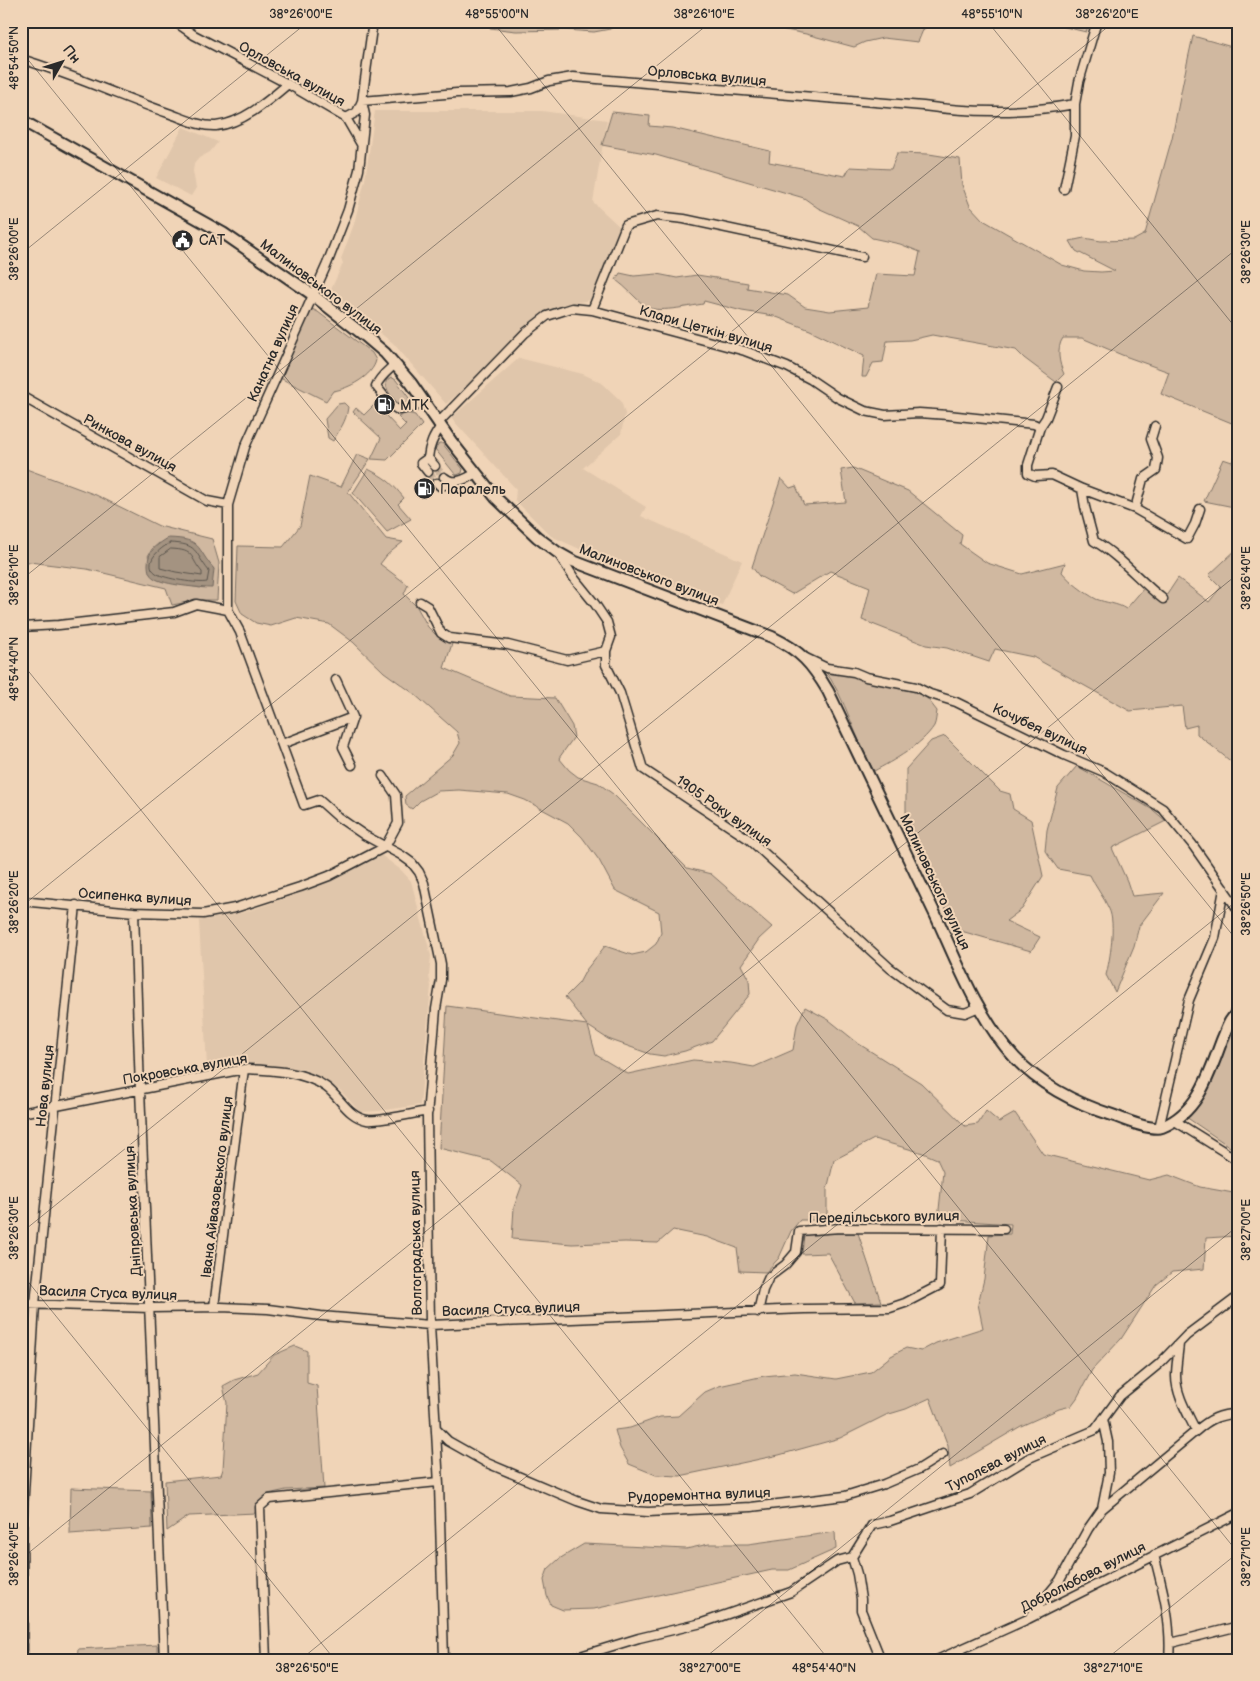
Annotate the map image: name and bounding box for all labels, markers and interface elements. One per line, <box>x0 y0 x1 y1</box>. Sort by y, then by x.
text: 38°26'00"E <box>269 7 333 22</box>
text: 48°55'00"N <box>465 7 529 22</box>
text: 38°26'10"E <box>673 7 735 22</box>
text: 48°55'10"N <box>961 7 1023 22</box>
text: 38°26'20"E <box>1075 7 1139 22</box>
text: 48°54'50"N <box>7 26 22 90</box>
north arrow <box>38 38 88 88</box>
street label: Орловська вулиця <box>236 38 348 110</box>
text: Пн <box>59 42 84 67</box>
street label: Орловська вулиця <box>647 62 767 90</box>
text: 38°26'00"E <box>7 217 22 281</box>
text: 38°26'30"E <box>1239 220 1254 284</box>
public building icon: САТ <box>171 228 195 252</box>
place label: САТ <box>199 232 226 249</box>
street label: Малиновського вулиця <box>257 236 386 339</box>
street label: Канатна вулиця <box>244 301 302 405</box>
street label: Клари Цеткін вулиця <box>637 302 775 356</box>
fuel station icon: МТК <box>372 393 396 417</box>
place label: МТК <box>400 397 430 414</box>
street label: Ринкова вулиця <box>80 410 180 476</box>
fuel station icon: Паралель <box>412 477 436 501</box>
place label: Паралель <box>440 481 506 498</box>
street label: Малиновського вулиця <box>577 540 722 610</box>
text: 38°26'10"E <box>7 544 22 606</box>
text: 38°26'40"E <box>1239 546 1254 610</box>
text: 48°54'40"N <box>7 637 22 701</box>
street label: Кочубея вулиця <box>990 700 1090 758</box>
street label: 1905 Року вулиця <box>673 772 775 850</box>
street label: Малиновського вулиця <box>896 811 974 953</box>
text: 38°26'20"E <box>7 870 22 934</box>
text: 38°26'50"E <box>1239 872 1254 936</box>
street label: Осипенка вулиця <box>78 885 192 909</box>
street label: Нова вулиця <box>32 1044 58 1128</box>
street label: Покровська вулиця <box>121 1050 249 1088</box>
street label: Івана Айвазовського вулиця <box>197 1095 237 1279</box>
street label: Дніпровська вулиця <box>121 1145 145 1277</box>
street label: Волгоградська вулиця <box>406 1170 426 1316</box>
text: 38°26'30"E <box>7 1196 22 1260</box>
text: 38°27'00"E <box>1239 1199 1254 1261</box>
street label: Передільського вулиця <box>808 1207 960 1227</box>
street label: Василя Стуса вулиця <box>39 1282 178 1304</box>
street label: Василя Стуса вулиця <box>442 1298 581 1320</box>
street label: Туполєва вулиця <box>943 1430 1049 1496</box>
street label: Рудоремонтна вулиця <box>627 1484 771 1506</box>
text: 38°26'40"E <box>7 1522 22 1586</box>
text: 38°27'10"E <box>1239 1527 1254 1587</box>
street label: Добролюбова вулиця <box>1018 1538 1149 1616</box>
text: 38°26'50"E <box>275 1661 339 1676</box>
text: 38°27'00"E <box>679 1661 741 1676</box>
text: 48°54'40"N <box>792 1661 856 1676</box>
text: 38°27'10"E <box>1083 1661 1143 1676</box>

